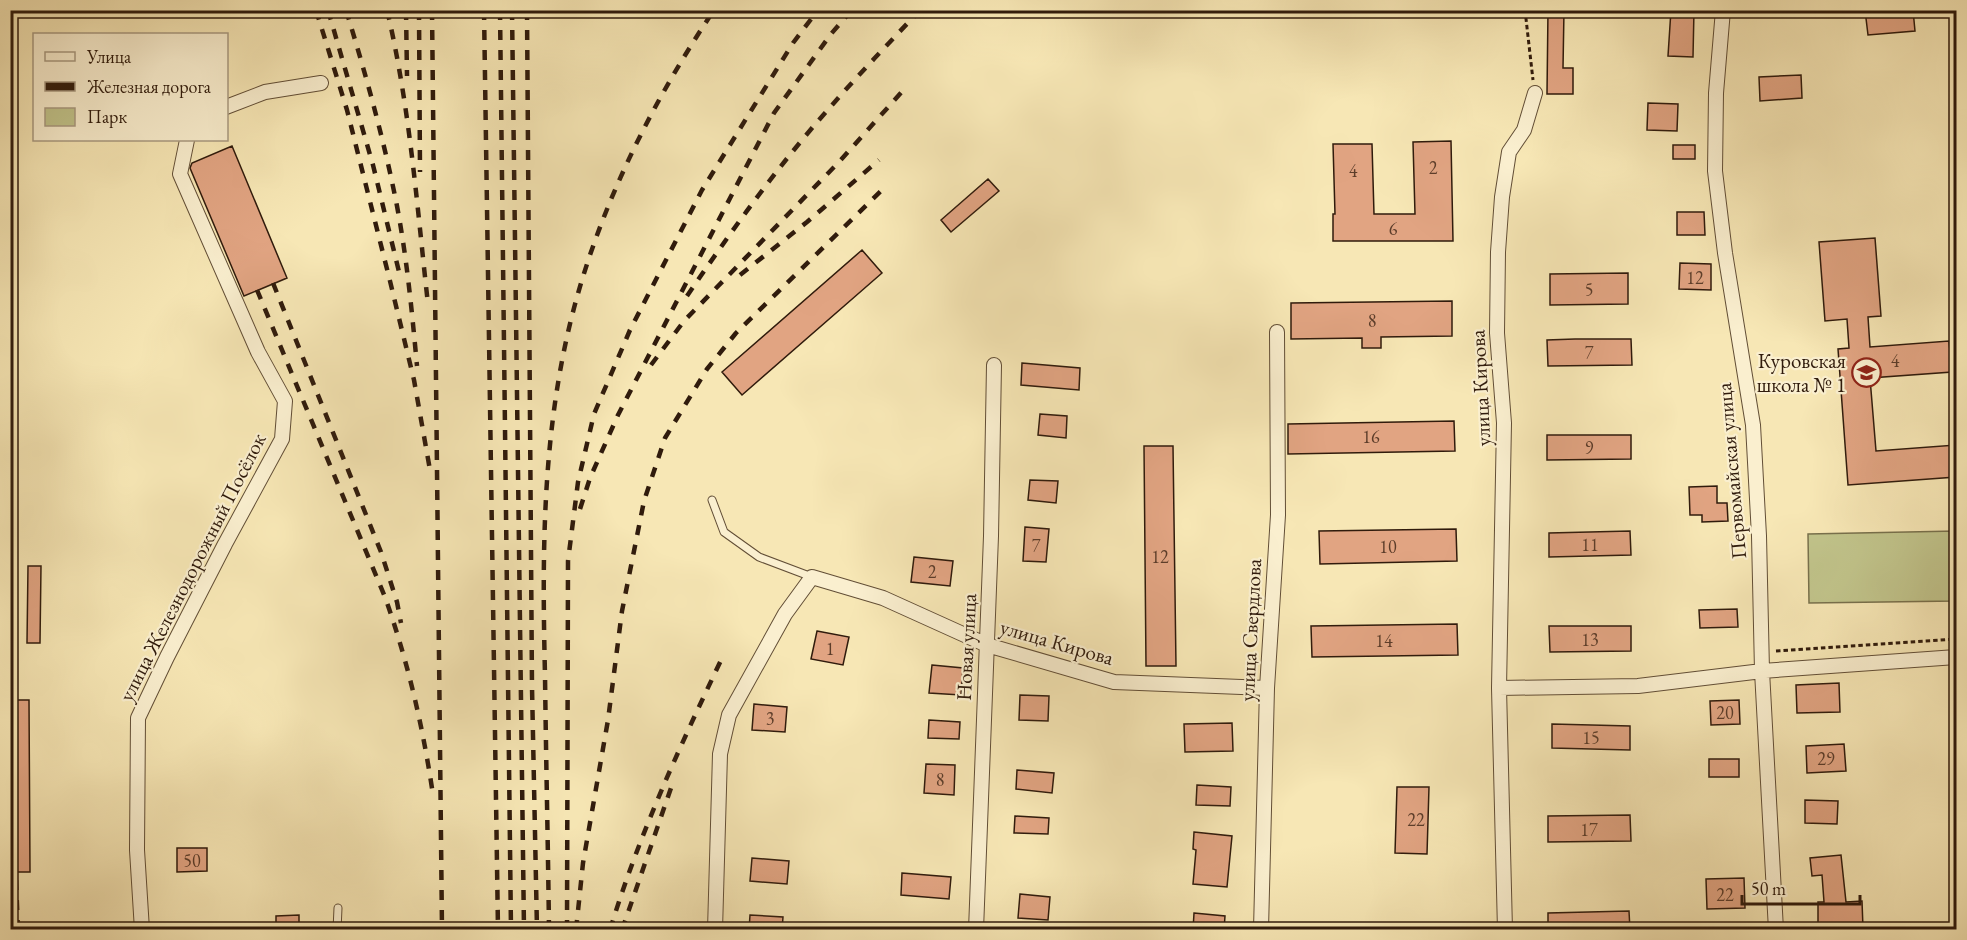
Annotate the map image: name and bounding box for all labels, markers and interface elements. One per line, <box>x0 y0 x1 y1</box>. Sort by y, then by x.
legend <box>33 33 228 141</box>
text: Улица <box>86 45 132 68</box>
text: Железная дорога <box>86 75 212 98</box>
text: Парк <box>87 105 127 128</box>
house number: 2 <box>1429 156 1438 179</box>
house number: 4 <box>1349 159 1358 182</box>
house number: 6 <box>1389 217 1398 240</box>
house number: 12 <box>1686 266 1704 289</box>
house number: 5 <box>1585 278 1593 301</box>
house number: 8 <box>1368 309 1376 332</box>
street label: улица Кирова <box>1463 328 1497 447</box>
house number: 7 <box>1585 341 1594 364</box>
place label: Куровская школа № 1 <box>1757 347 1846 398</box>
house number: 4 <box>1891 349 1900 372</box>
school or university icon: Куровская школа № 1 <box>1851 356 1883 388</box>
street label: Первомайская улица <box>1710 381 1752 560</box>
house number: 16 <box>1362 425 1380 448</box>
street label: улица Железнодорожный Посёлок <box>112 428 272 706</box>
house number: 9 <box>1585 436 1594 459</box>
house number: 11 <box>1581 533 1599 556</box>
house number: 7 <box>1032 534 1041 557</box>
house number: 10 <box>1379 535 1397 558</box>
house number: 12 <box>1151 545 1169 568</box>
street label: улица Свердлова <box>1233 557 1267 702</box>
house number: 2 <box>928 560 937 583</box>
street label: Новая улица <box>950 592 982 701</box>
street label: улица Кирова <box>997 613 1117 671</box>
house number: 13 <box>1581 628 1599 651</box>
house number: 14 <box>1375 629 1393 652</box>
house number: 1 <box>826 637 834 660</box>
house number: 20 <box>1716 701 1734 724</box>
house number: 3 <box>766 707 774 730</box>
house number: 15 <box>1582 726 1600 749</box>
house number: 29 <box>1817 747 1835 770</box>
house number: 8 <box>936 768 944 791</box>
house number: 22 <box>1407 808 1425 831</box>
house number: 17 <box>1580 818 1598 841</box>
house number: 50 <box>183 849 201 872</box>
scale bar <box>1742 868 1860 906</box>
text: 50 m <box>1751 877 1786 900</box>
house number: 22 <box>1716 883 1734 906</box>

